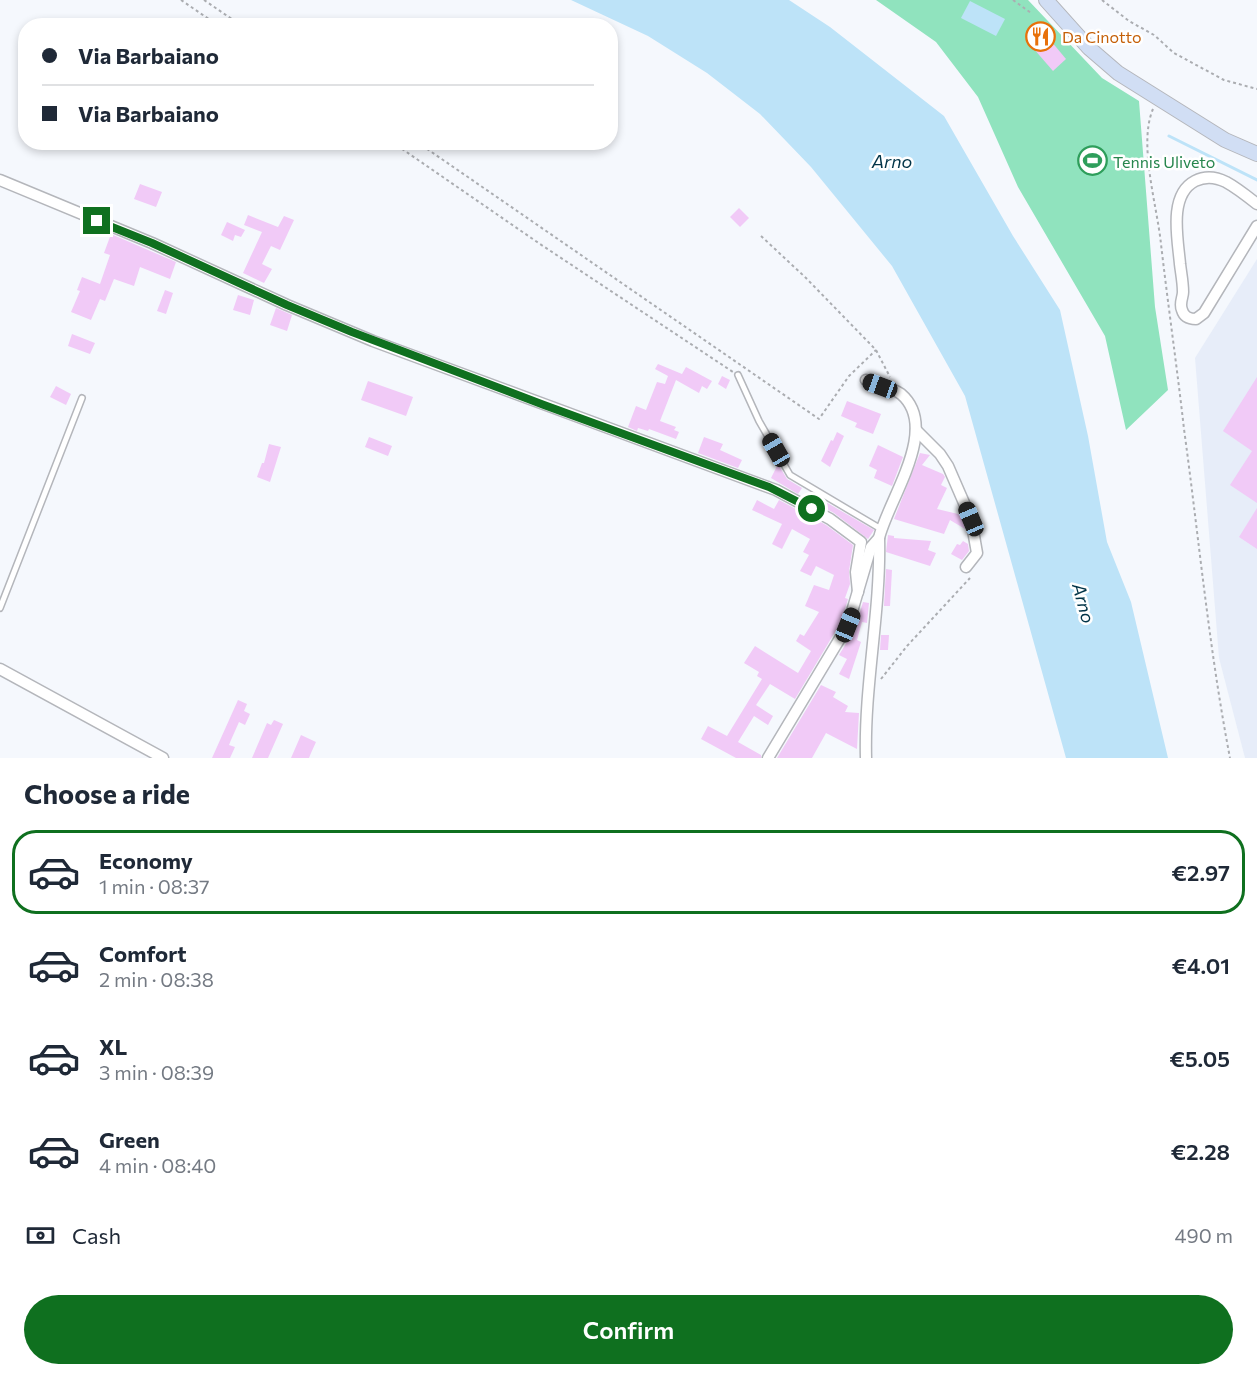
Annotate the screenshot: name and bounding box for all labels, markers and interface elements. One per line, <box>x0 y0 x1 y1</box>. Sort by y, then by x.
restaurant icon: Da Cinotto <box>1025 20 1057 52</box>
place label: Da Cinotto <box>1062 27 1141 46</box>
text: Via Barbaiano <box>78 42 219 69</box>
text: Via Barbaiano <box>78 100 219 127</box>
sports icon: Tennis Uliveto <box>1076 145 1108 177</box>
water label: Arno <box>871 150 912 172</box>
place label: Tennis Uliveto <box>1113 152 1215 171</box>
route end <box>83 207 110 234</box>
car <box>860 371 900 401</box>
car <box>759 430 793 470</box>
route start <box>798 495 825 522</box>
car <box>956 499 986 539</box>
water label: Arno <box>1068 580 1100 626</box>
car <box>833 605 863 645</box>
text: Choose a ride <box>24 777 190 810</box>
icon: car <box>27 845 81 899</box>
text: Economy <box>99 847 193 874</box>
text: €2.97 <box>1172 859 1230 886</box>
text: 1 min · 08:37 <box>99 874 210 898</box>
icon: car <box>27 938 81 992</box>
text: Comfort <box>99 940 187 967</box>
text: €4.01 <box>1172 952 1230 979</box>
text: 2 min · 08:38 <box>99 967 214 991</box>
icon: car <box>27 1031 81 1085</box>
text: XL <box>99 1033 127 1060</box>
text: €5.05 <box>1170 1045 1230 1072</box>
text: 3 min · 08:39 <box>99 1060 214 1084</box>
icon: car <box>27 1124 81 1178</box>
text: Green <box>99 1126 160 1153</box>
text: €2.28 <box>1171 1138 1230 1165</box>
text: 4 min · 08:40 <box>99 1153 216 1177</box>
icon: cash <box>24 1219 57 1252</box>
text: Cash <box>72 1222 121 1249</box>
text: 490 m <box>1175 1223 1233 1247</box>
button: Confirm <box>24 1295 1233 1364</box>

